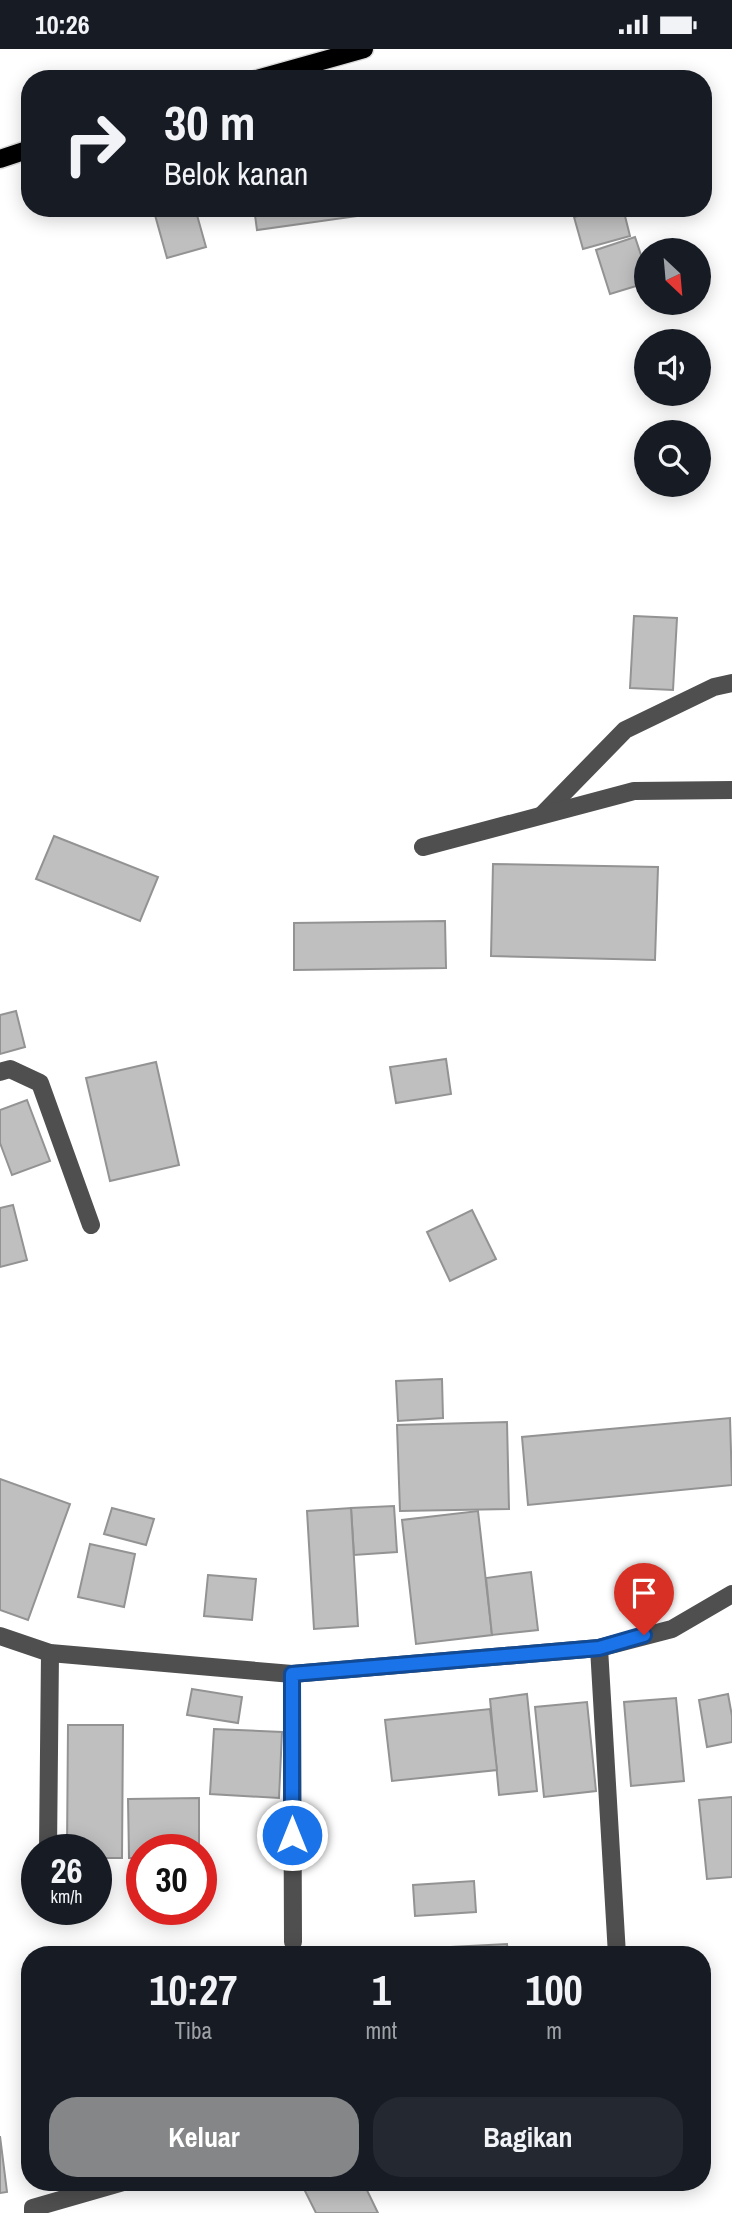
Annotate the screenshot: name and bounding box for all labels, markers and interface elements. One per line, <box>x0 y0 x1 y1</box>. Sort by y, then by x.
text: 10:26 <box>35 7 90 42</box>
text: 30 m <box>164 89 256 155</box>
icon: right <box>49 98 140 189</box>
text: Belok kanan <box>164 152 308 195</box>
north arrow <box>634 238 710 315</box>
map controls <box>634 238 711 497</box>
button: sound <box>634 329 711 406</box>
button: search <box>634 420 711 497</box>
pin <box>614 1563 674 1635</box>
icon: arrive <box>625 1574 663 1612</box>
position arrow <box>255 1798 329 1872</box>
speed limit sign: 30 <box>126 1834 217 1925</box>
text: 26 <box>51 1847 82 1894</box>
text: km/h <box>51 1884 83 1909</box>
text: 10:27 <box>149 1962 237 2018</box>
text: 1 <box>372 1962 391 2018</box>
text: 100 <box>525 1962 583 2018</box>
text: Tiba <box>175 2015 212 2046</box>
text: mnt <box>366 2015 397 2046</box>
text: m <box>546 2015 562 2046</box>
button: Keluar <box>49 2097 359 2177</box>
button: Bagikan <box>373 2097 683 2177</box>

